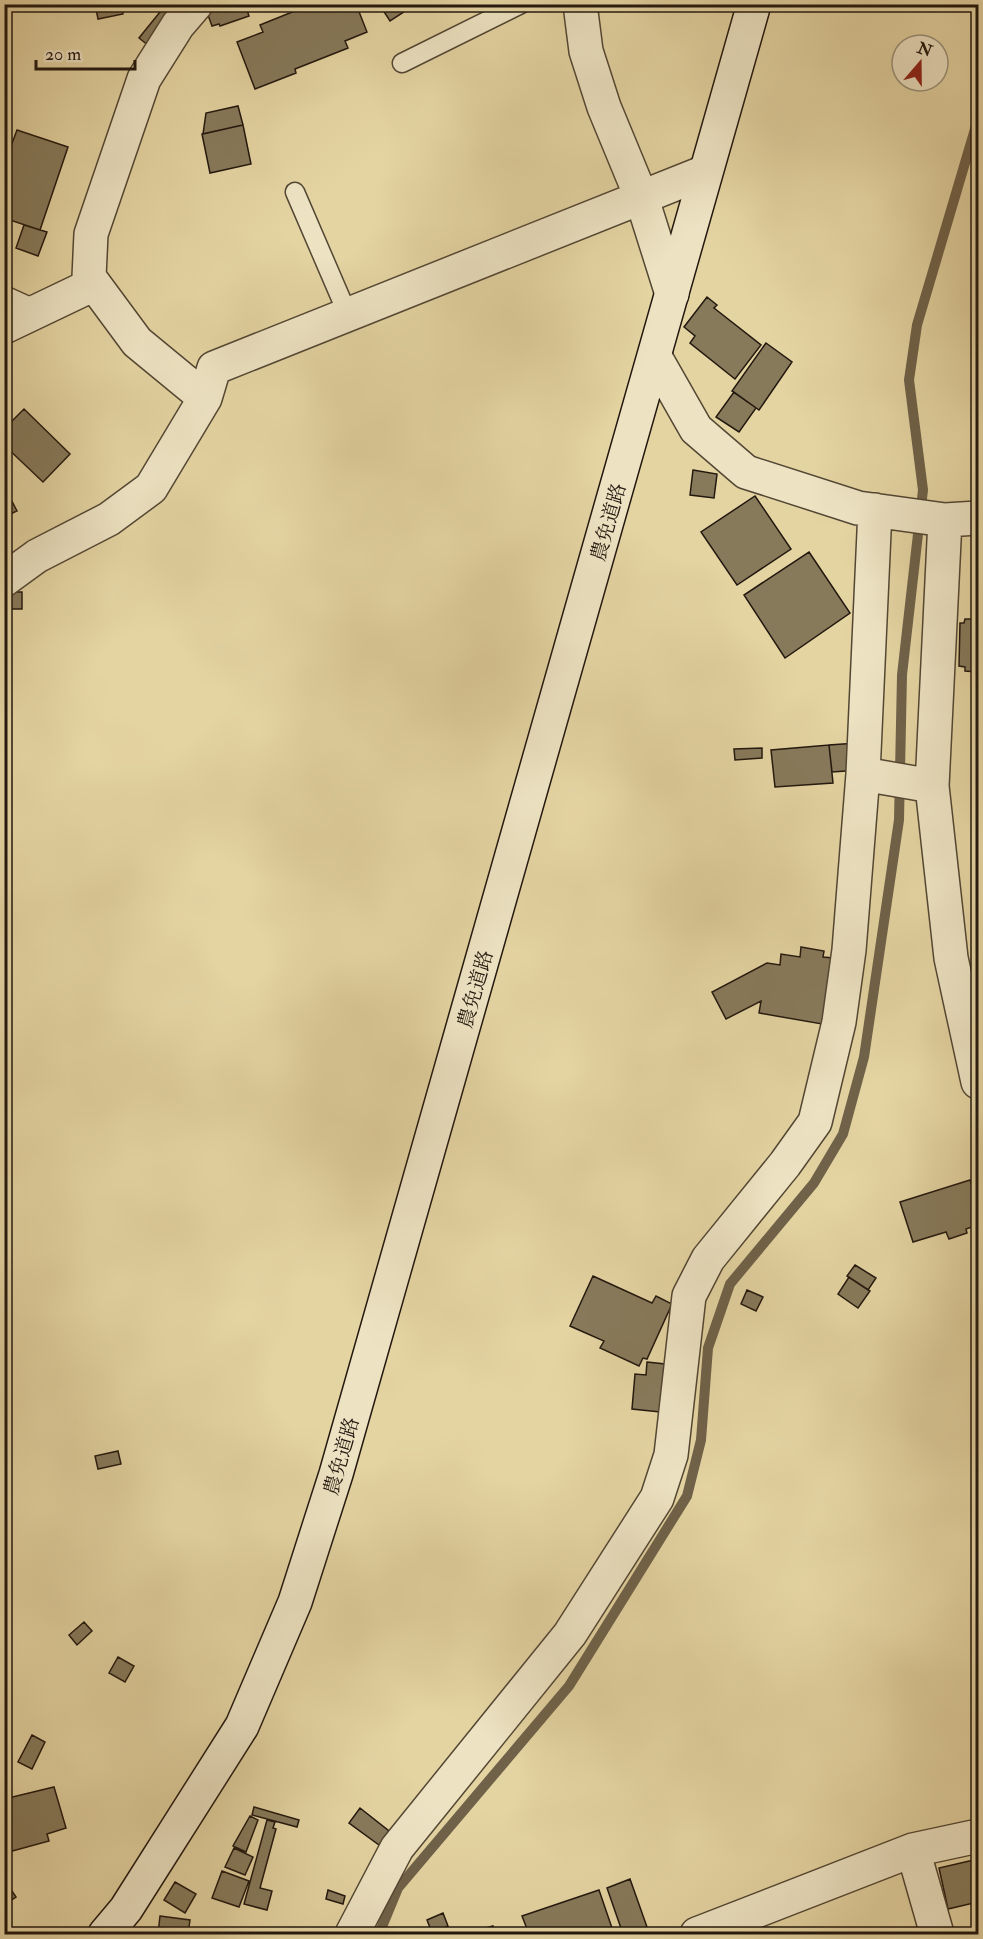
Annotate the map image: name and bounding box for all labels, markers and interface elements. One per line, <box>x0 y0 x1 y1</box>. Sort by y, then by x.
scale bar <box>36 33 135 71</box>
north arrow <box>890 33 950 93</box>
text: N <box>914 38 936 62</box>
text: 20 m <box>45 43 81 66</box>
street label: 農免道路 <box>585 480 632 564</box>
street label: 農免道路 <box>452 947 499 1031</box>
street label: 農免道路 <box>318 1414 365 1498</box>

